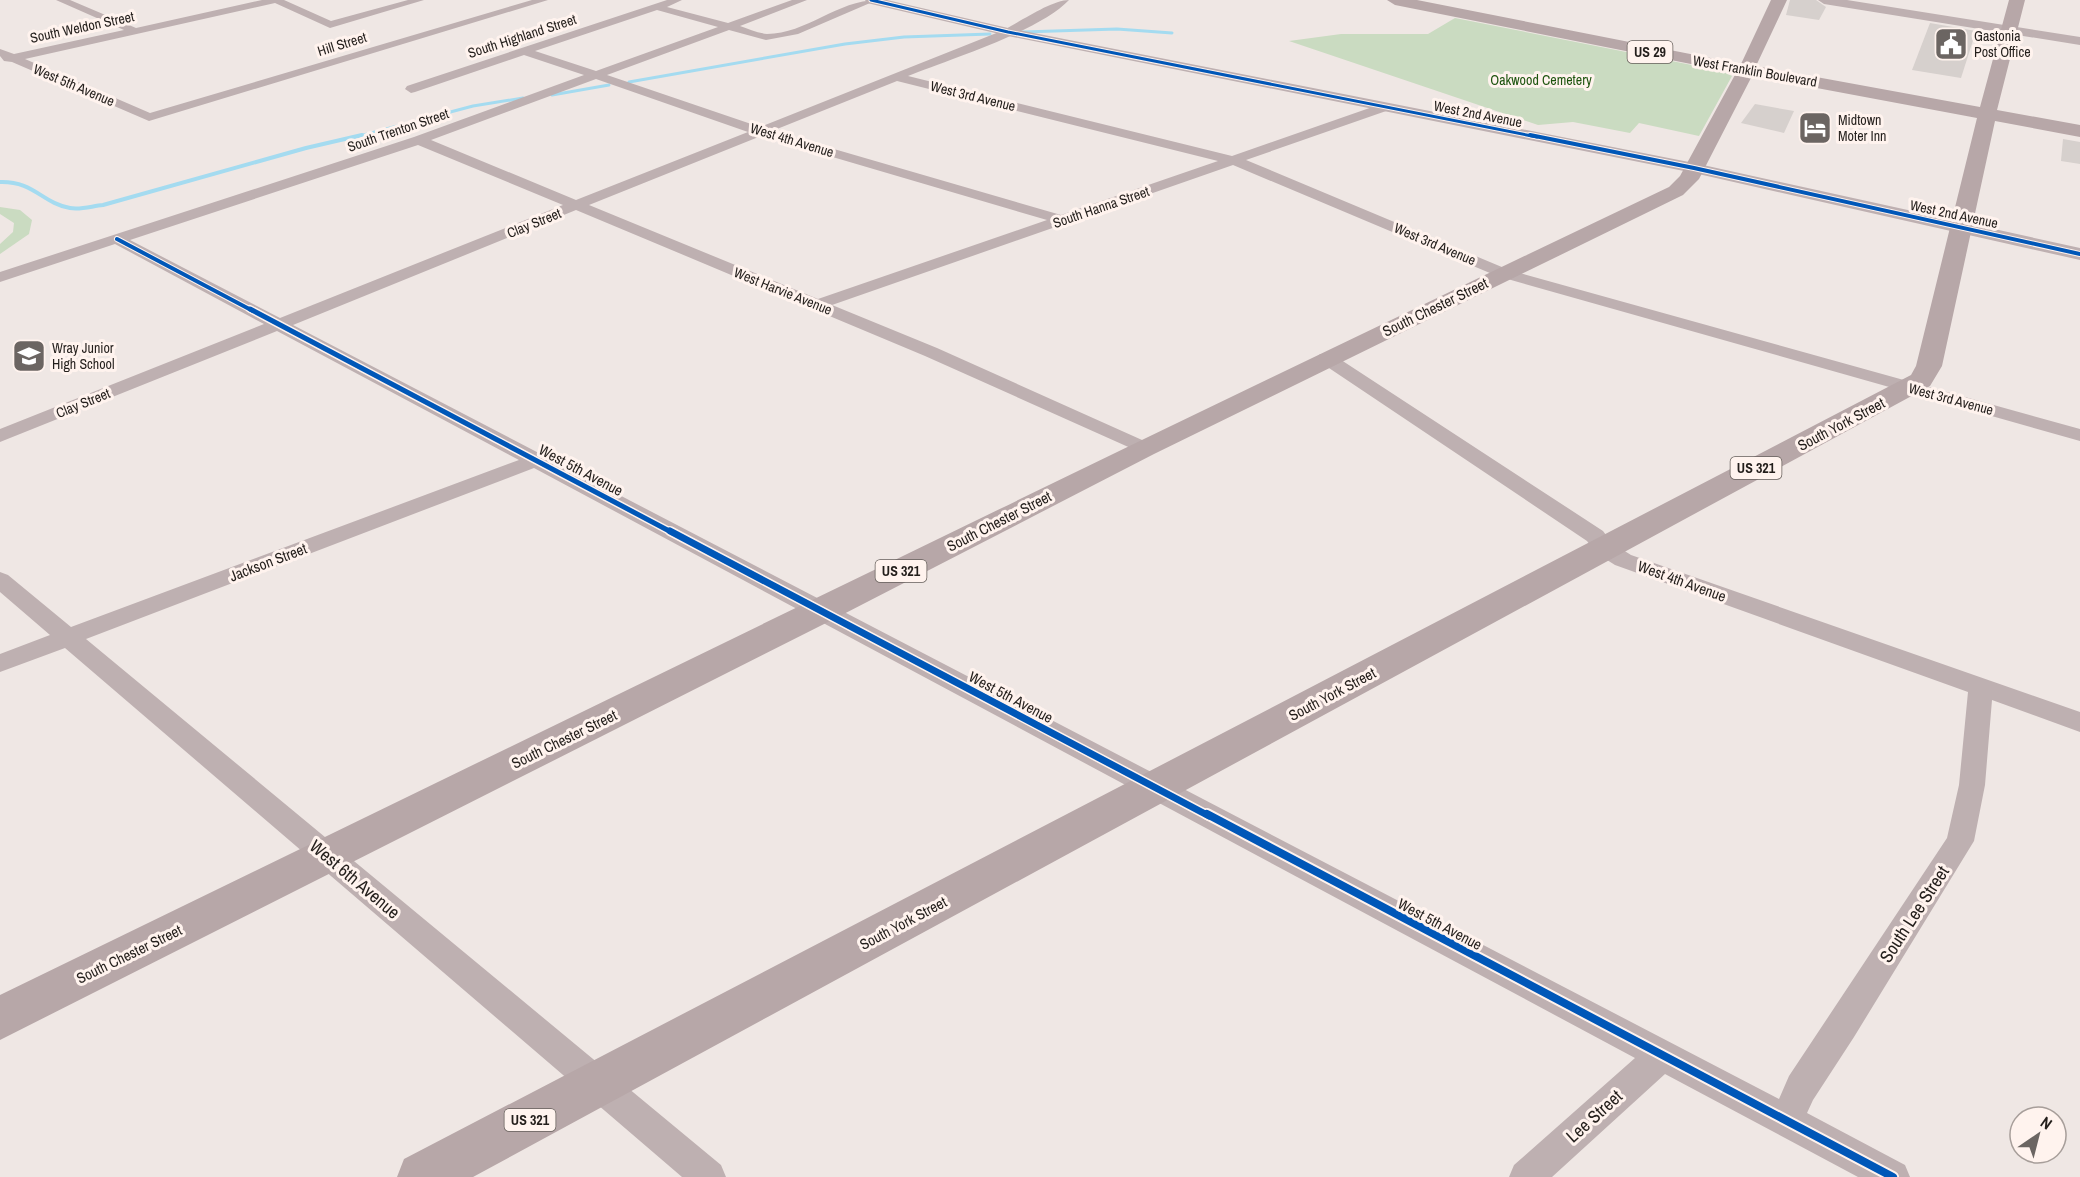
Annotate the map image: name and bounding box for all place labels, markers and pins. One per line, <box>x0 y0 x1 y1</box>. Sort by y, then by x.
public building icon: Gastonia Post Office <box>1933 26 1969 62</box>
place label: Gastonia Post Office <box>1974 27 2031 61</box>
hotel icon: Midtown Moter Inn <box>1797 110 1833 146</box>
place label: Midtown Moter Inn <box>1838 111 1887 145</box>
school or university icon: Wray Junior High School <box>11 338 47 374</box>
place label: Wray Junior High School <box>52 339 115 373</box>

